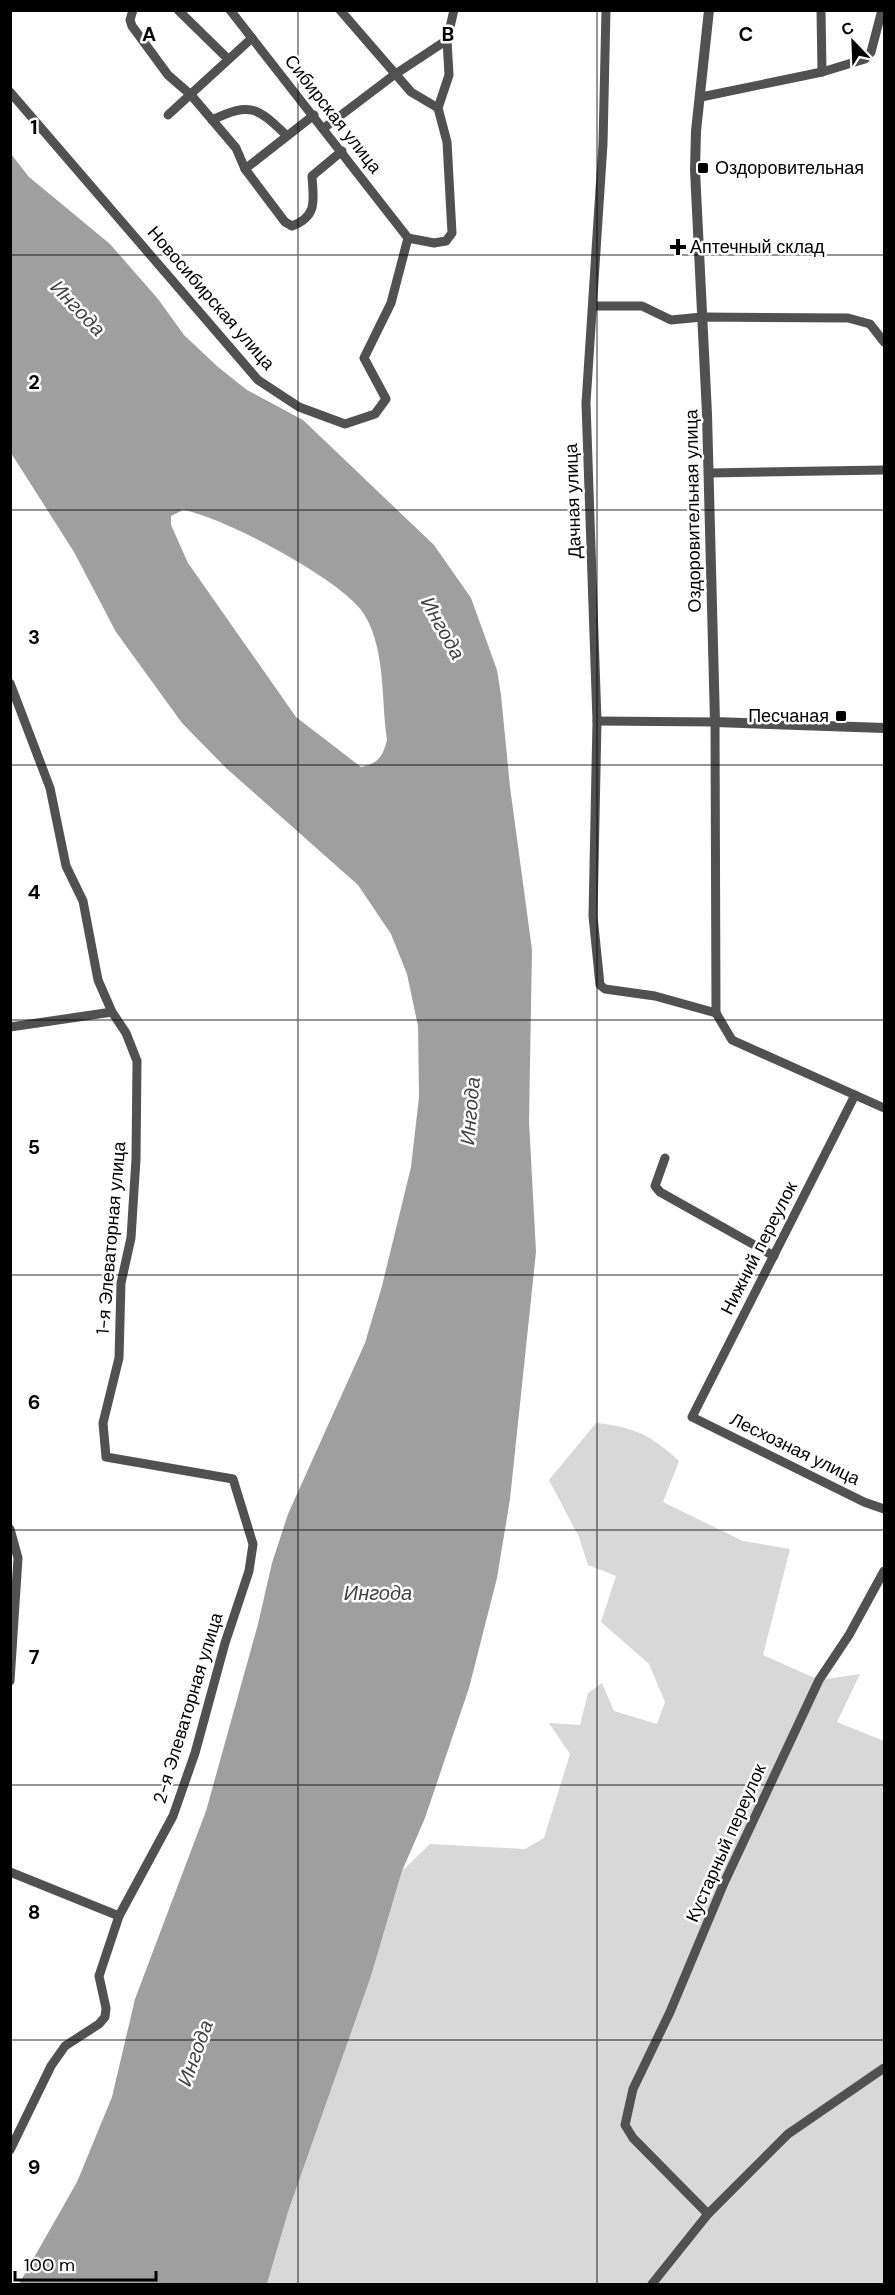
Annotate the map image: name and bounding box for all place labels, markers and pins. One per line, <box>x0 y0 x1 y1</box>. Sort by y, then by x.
place label: Оздоровительная <box>715 156 864 180</box>
marker: Оздоровительная <box>696 161 710 175</box>
place label: Аптечный склад <box>690 235 825 259</box>
marker: Аптечный склад <box>671 240 685 254</box>
place label: Песчаная <box>748 704 829 728</box>
marker: Песчаная <box>834 709 848 723</box>

